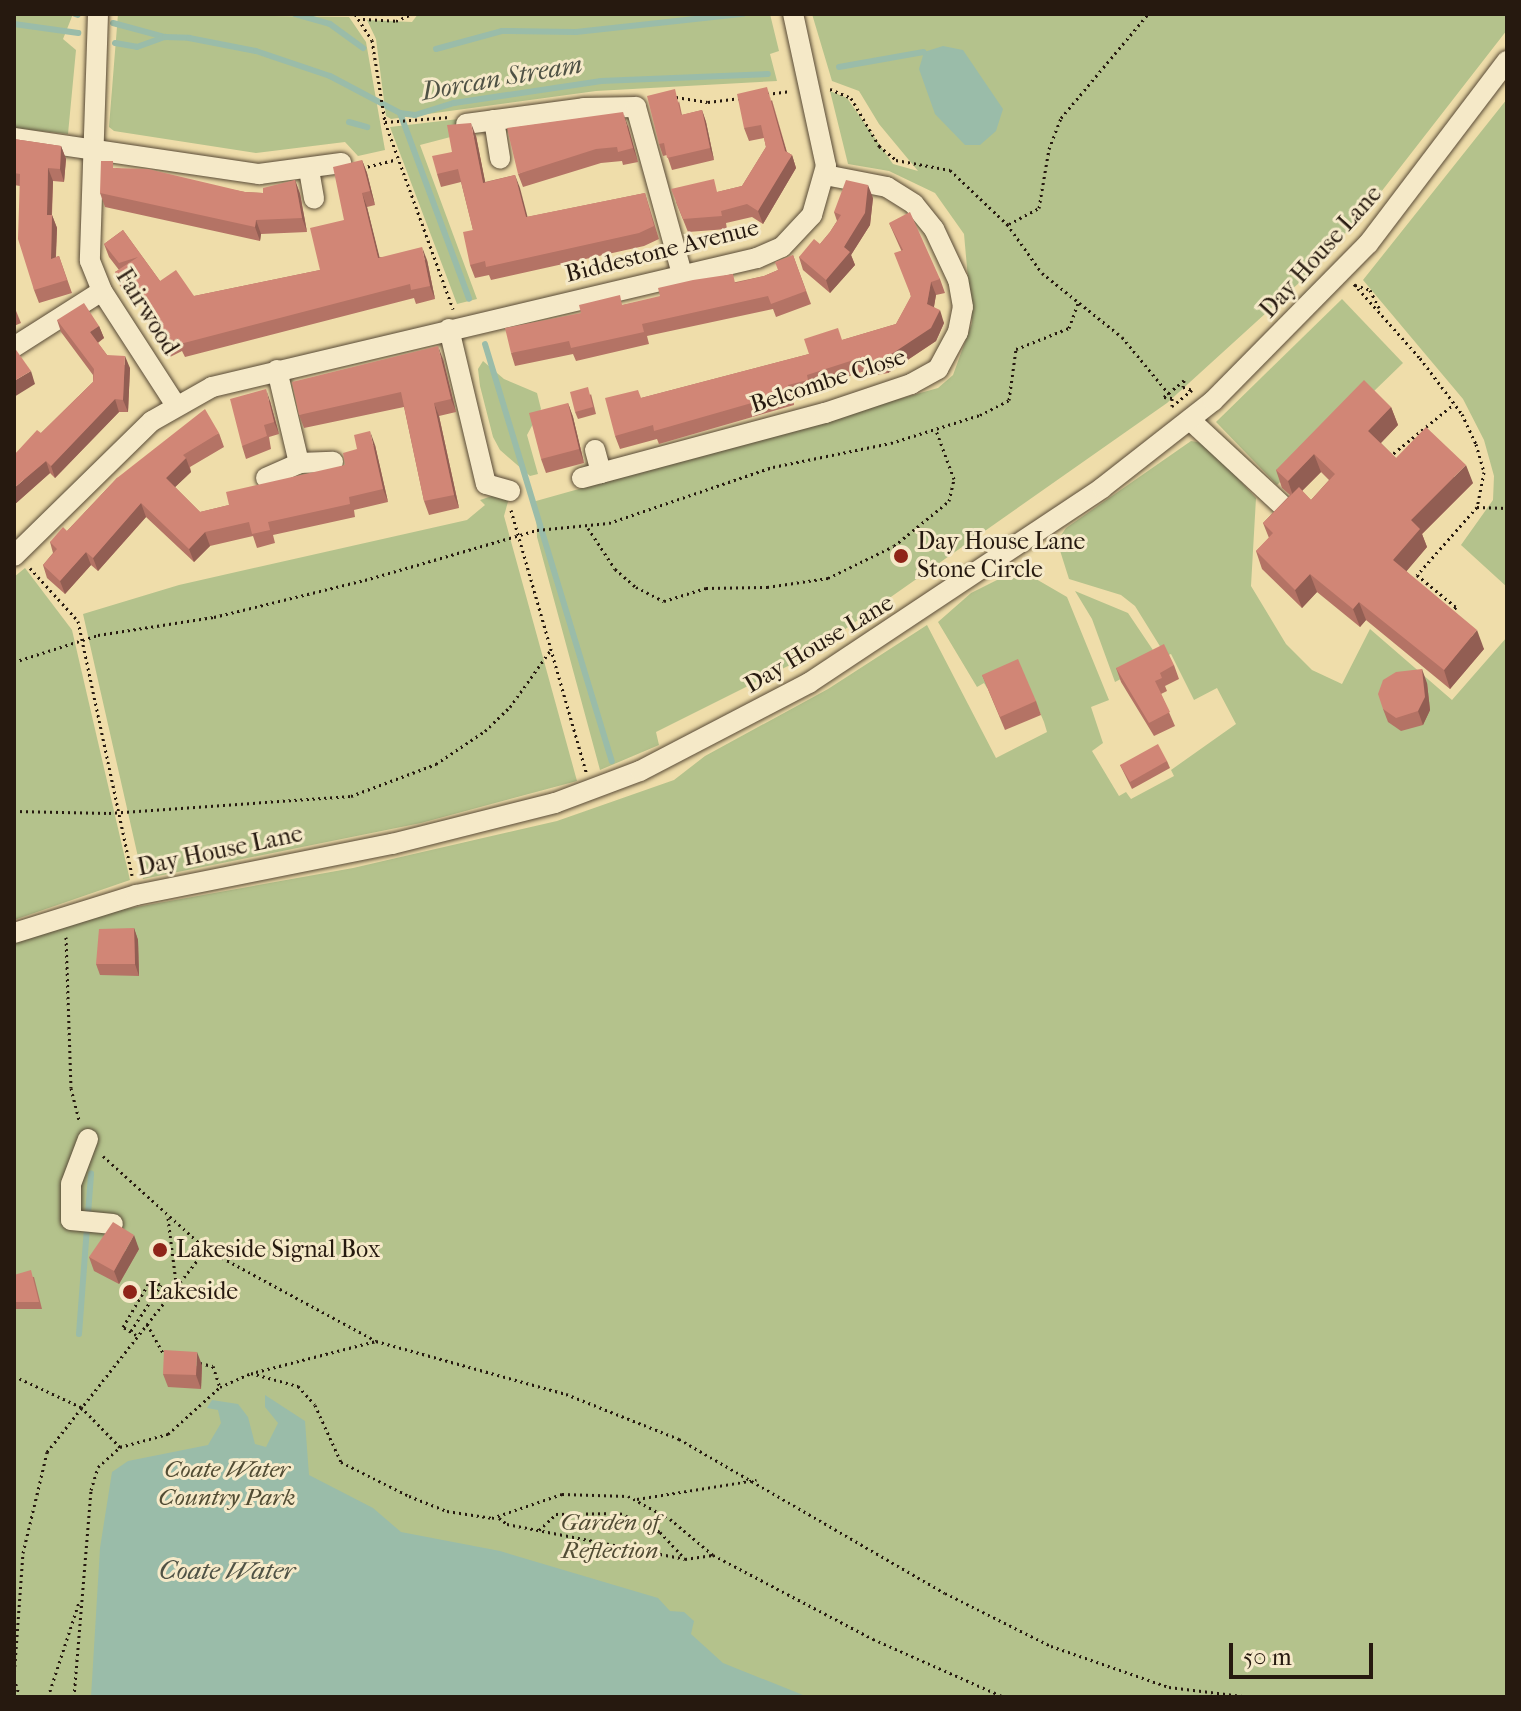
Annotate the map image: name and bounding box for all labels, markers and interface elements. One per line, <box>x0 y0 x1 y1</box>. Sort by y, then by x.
water label: Dorcan Stream <box>419 49 585 107</box>
street label: Day House Lane <box>1254 180 1388 324</box>
street label: Biddestone Avenue <box>562 213 762 289</box>
street label: Fairwood <box>109 264 185 360</box>
street label: Belcombe Close <box>747 342 909 420</box>
place label: Day House Lane Stone Circle <box>917 528 1085 584</box>
marker: Day House Lane Stone Circle <box>892 547 910 565</box>
street label: Day House Lane <box>739 588 899 700</box>
street label: Day House Lane <box>135 819 305 883</box>
place label: Lakeside Signal Box <box>176 1236 380 1264</box>
marker: Lakeside Signal Box <box>151 1241 169 1259</box>
place label: Lakeside <box>148 1278 238 1306</box>
marker: Lakeside <box>119 1281 141 1303</box>
park label: Coate Water Country Park <box>158 1456 296 1512</box>
park label: Garden of Reflection <box>561 1509 659 1565</box>
water label: Coate Water <box>159 1555 295 1587</box>
scale bar <box>1233 1627 1377 1677</box>
text: 50 m <box>1243 1643 1292 1671</box>

